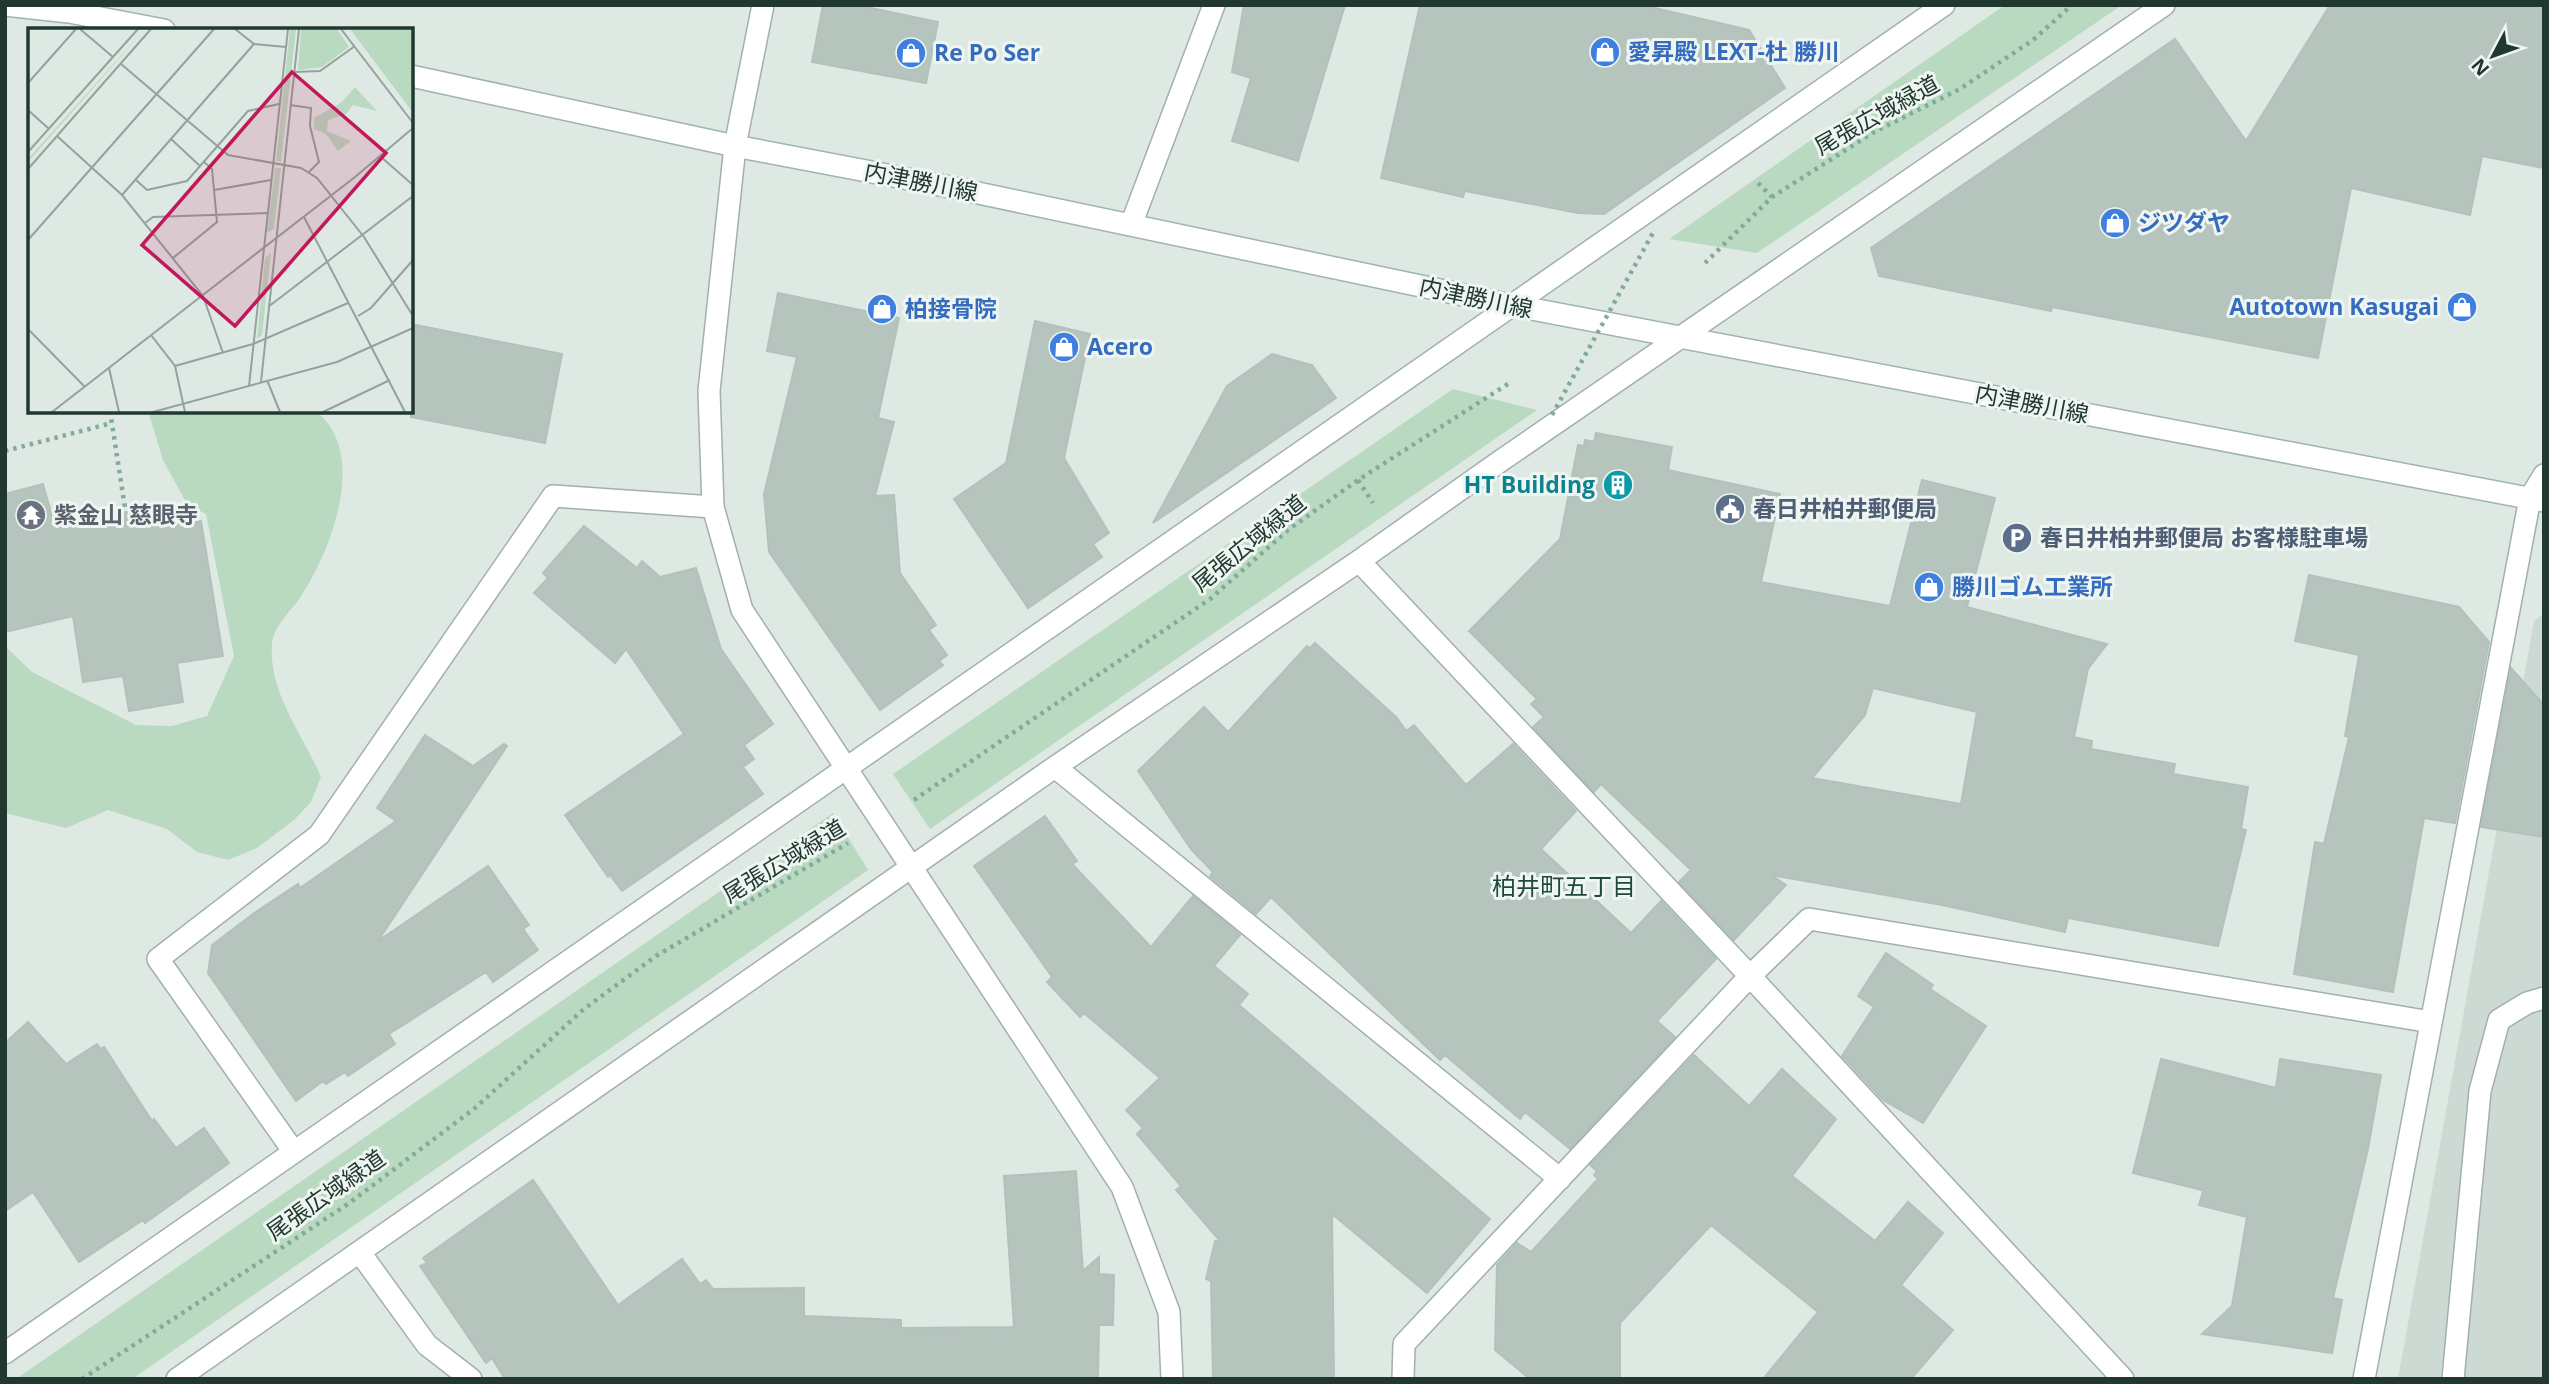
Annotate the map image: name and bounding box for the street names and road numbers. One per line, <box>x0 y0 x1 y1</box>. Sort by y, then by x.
street label: 尾張広域緑道 <box>1808 67 1945 162</box>
street label: 内津勝川線 <box>862 154 981 208</box>
street label: 内津勝川線 <box>1417 269 1536 325</box>
street label: 内津勝川線 <box>1973 376 2092 430</box>
street label: 尾張広域緑道 <box>1185 486 1312 598</box>
street label: 尾張広域緑道 <box>716 811 851 909</box>
street label: 尾張広域緑道 <box>260 1141 391 1247</box>

